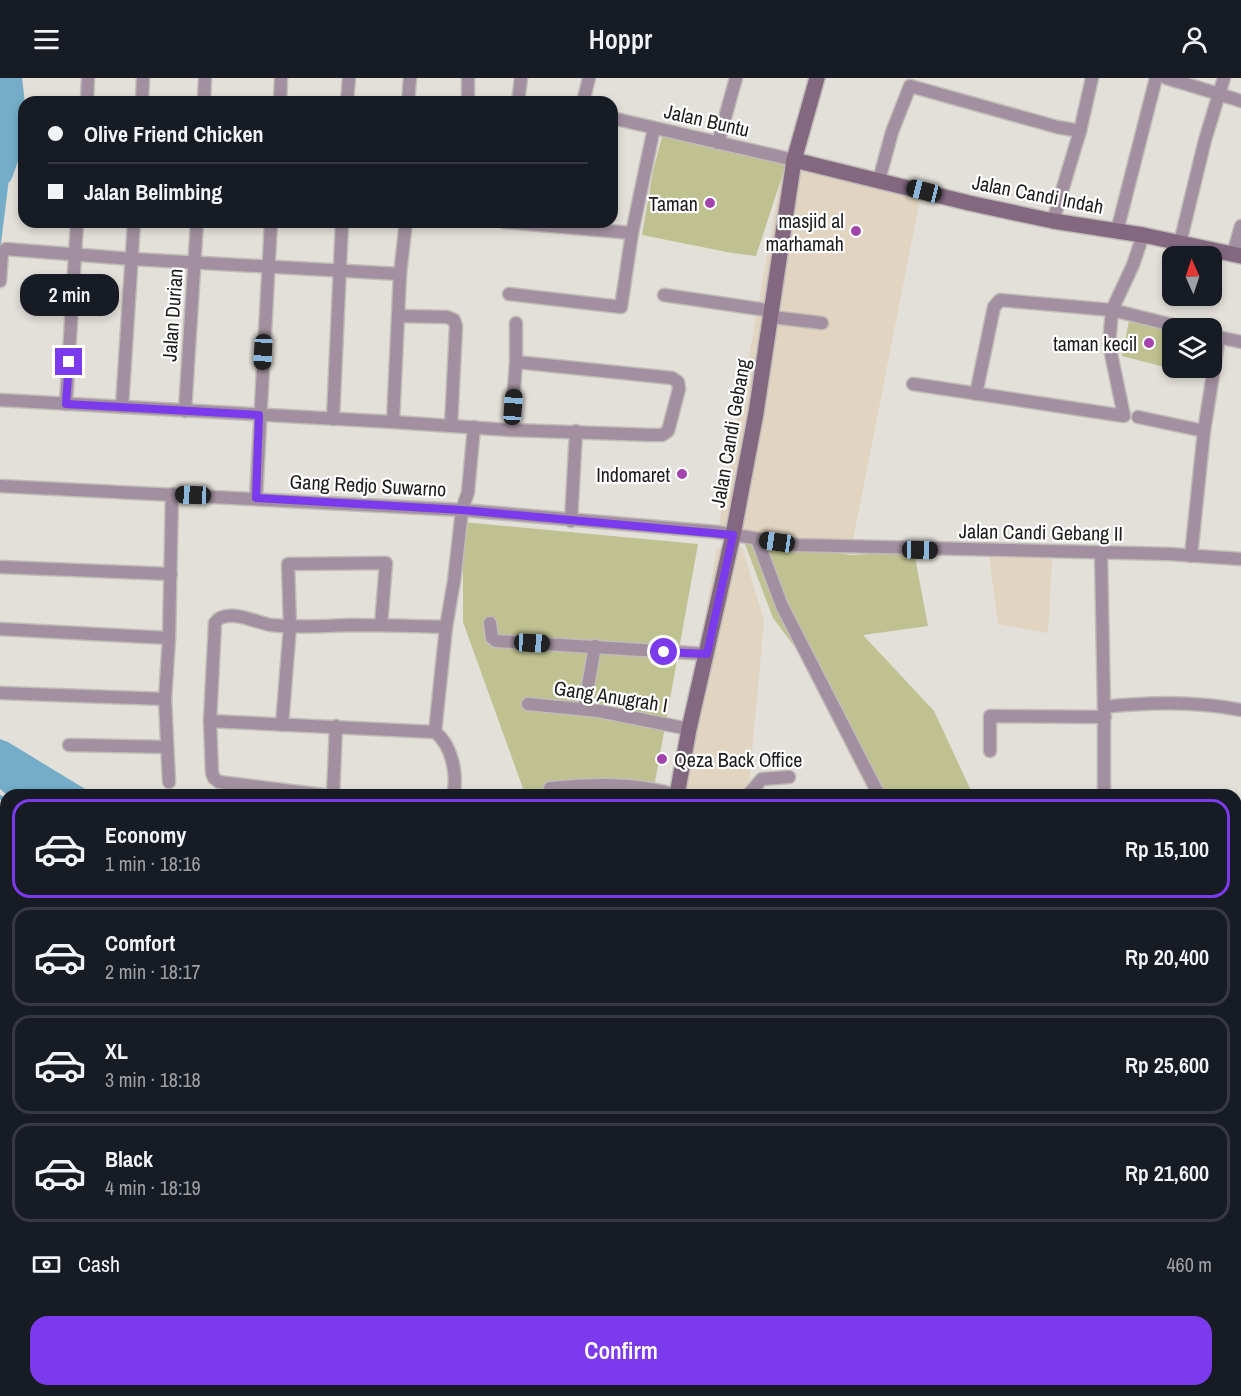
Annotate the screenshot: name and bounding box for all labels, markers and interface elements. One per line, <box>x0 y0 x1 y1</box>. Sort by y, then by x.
text: Hoppr <box>589 21 652 57</box>
icon: menu <box>30 23 63 56</box>
icon: person <box>1178 23 1211 56</box>
street label: Jalan Buntu <box>662 97 752 143</box>
text: Olive Friend Chicken <box>84 119 263 149</box>
street label: Jalan Candi Indah <box>970 168 1106 220</box>
text: Jalan Belimbing <box>84 177 222 207</box>
car <box>904 178 944 204</box>
place label: Taman <box>648 190 698 217</box>
marker: Taman <box>703 196 717 210</box>
place label: masjid al marhamah <box>766 207 844 257</box>
marker: masjid al marhamah <box>849 224 863 238</box>
north arrow <box>1162 246 1222 306</box>
map controls <box>1162 246 1222 378</box>
street label: Jalan Durian <box>155 268 189 362</box>
callout: 2 min <box>20 275 118 317</box>
text: 2 min <box>48 281 91 308</box>
button: layers <box>1162 318 1222 378</box>
place label: taman kecil <box>1053 330 1137 357</box>
car <box>253 334 273 370</box>
marker: taman kecil <box>1142 336 1156 350</box>
route end <box>55 348 82 375</box>
street label: Jalan Candi Gebang <box>704 357 756 509</box>
car <box>503 388 523 426</box>
place label: Indomaret <box>596 461 670 488</box>
street label: Gang Redjo Suwarno <box>289 467 447 503</box>
marker: Indomaret <box>675 467 689 481</box>
car <box>175 485 211 505</box>
street label: Jalan Candi Gebang II <box>959 517 1123 547</box>
car <box>758 531 796 553</box>
car <box>902 541 938 559</box>
car <box>514 633 550 653</box>
route start <box>650 638 677 665</box>
street label: Gang Anugrah I <box>552 674 670 718</box>
place label: Qeza Back Office <box>674 746 802 773</box>
marker: Qeza Back Office <box>655 752 669 766</box>
text: Economy <box>105 820 186 850</box>
icon: car <box>33 822 87 876</box>
text: Rp 15,100 <box>1125 834 1209 864</box>
text: 1 min · 18:16 <box>105 850 201 877</box>
text: Comfort <box>105 928 175 958</box>
icon: car <box>33 930 87 984</box>
text: Rp 20,400 <box>1125 942 1209 972</box>
text: 2 min · 18:17 <box>105 958 201 985</box>
text: XL <box>105 1036 128 1066</box>
icon: car <box>33 1038 87 1092</box>
text: Rp 25,600 <box>1125 1050 1209 1080</box>
text: 3 min · 18:18 <box>105 1066 201 1093</box>
text: Black <box>105 1144 153 1174</box>
icon: car <box>33 1146 87 1200</box>
text: Rp 21,600 <box>1125 1158 1209 1188</box>
text: 4 min · 18:19 <box>105 1174 201 1201</box>
icon: cash <box>30 1248 63 1281</box>
text: Cash <box>78 1249 120 1279</box>
text: 460 m <box>1166 1251 1212 1278</box>
button: Confirm <box>30 1316 1212 1385</box>

